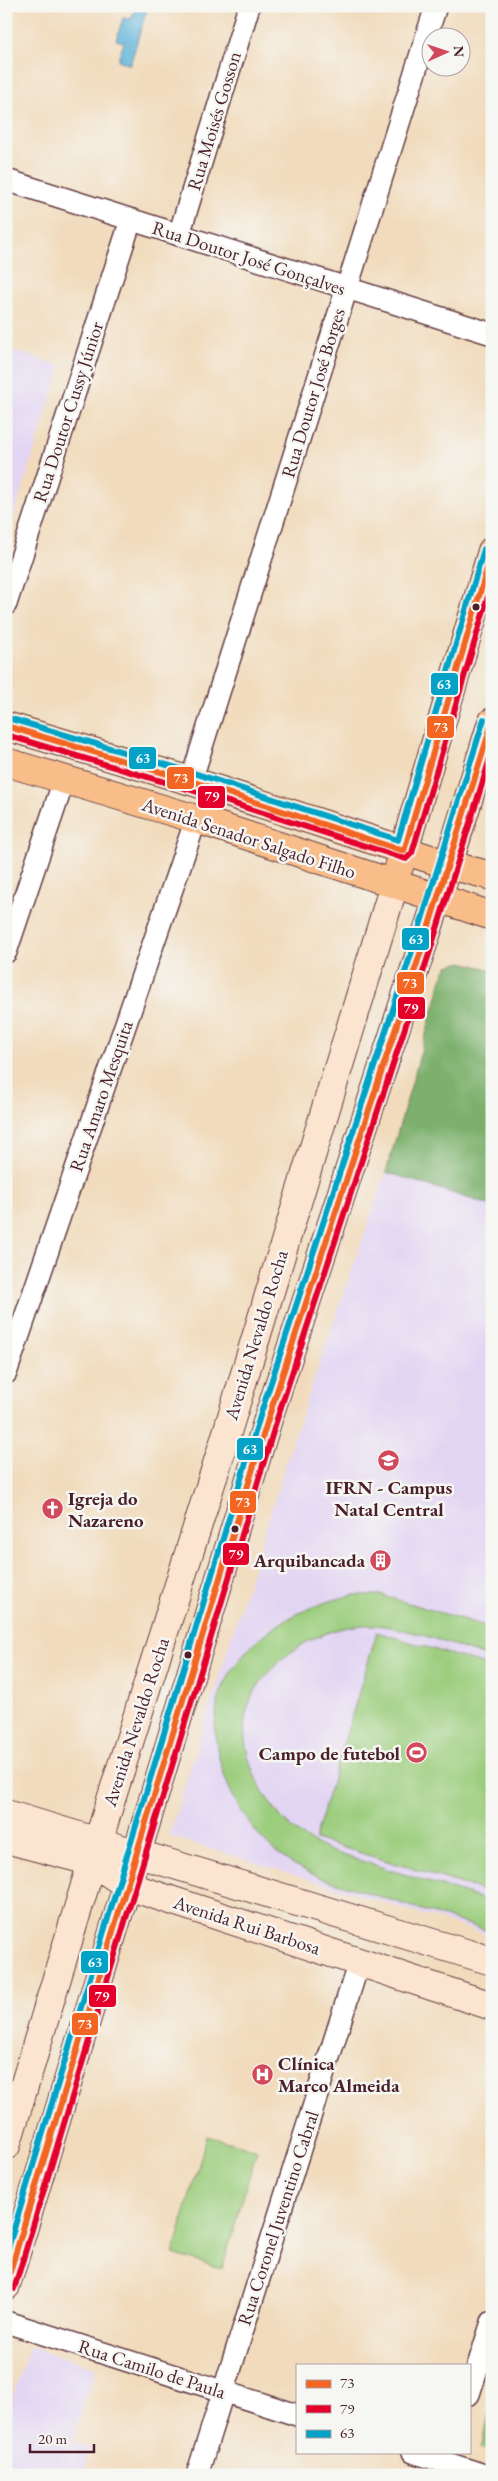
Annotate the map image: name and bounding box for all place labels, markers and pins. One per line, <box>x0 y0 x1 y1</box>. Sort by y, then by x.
unlabelled marker <box>471 602 481 612</box>
school or university icon: IFRN - Campus Natal Central <box>377 1449 401 1473</box>
place label: IFRN - Campus Natal Central <box>326 1475 453 1522</box>
place label: Igreja do Nazareno <box>68 1486 144 1533</box>
church icon: Igreja do Nazareno <box>40 1497 64 1521</box>
unlabelled marker <box>230 1524 240 1534</box>
place label: Arquibancada <box>252 1548 366 1573</box>
building icon: Arquibancada <box>369 1548 393 1572</box>
unlabelled marker <box>183 1650 193 1660</box>
place label: Campo de futebol <box>259 1741 401 1766</box>
sports icon: Campo de futebol <box>404 1741 428 1765</box>
place label: Clínica Marco Almeida <box>278 2051 400 2098</box>
hospital icon: Clínica Marco Almeida <box>250 2062 274 2086</box>

